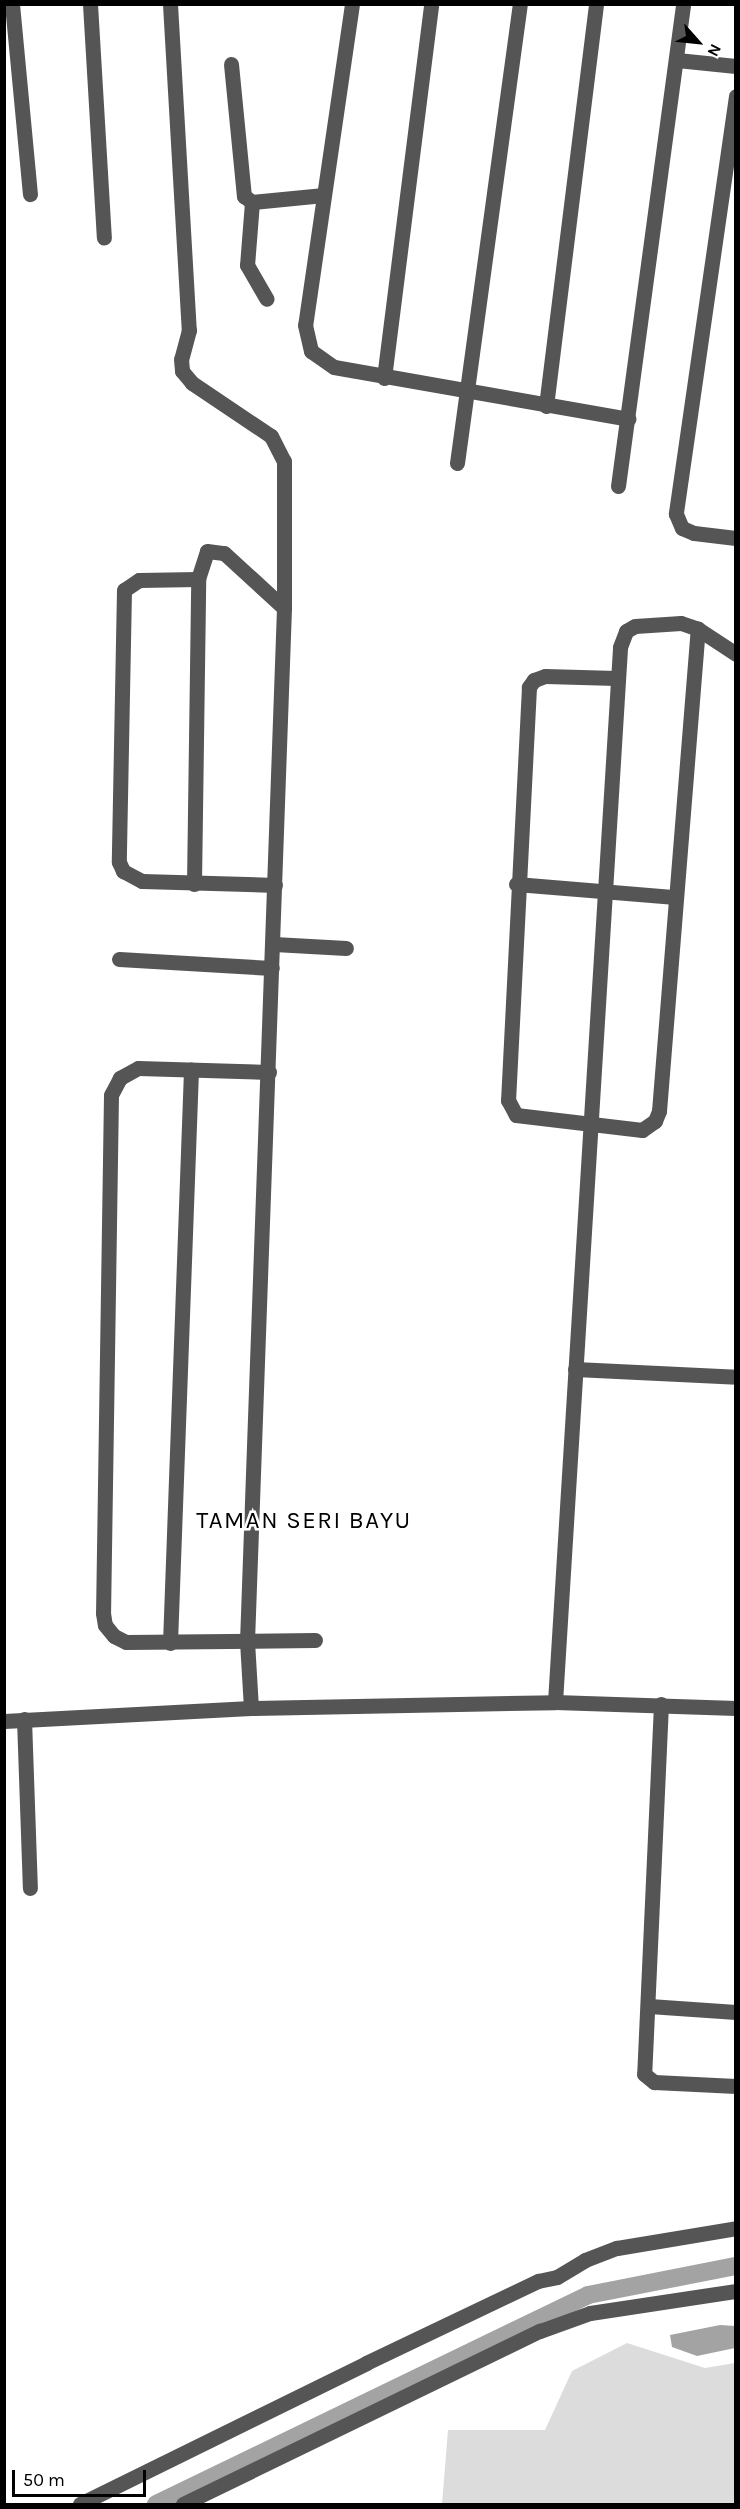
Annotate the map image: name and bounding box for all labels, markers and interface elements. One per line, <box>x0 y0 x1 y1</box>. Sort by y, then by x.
north arrow <box>668 12 728 72</box>
text: N <box>703 41 726 60</box>
district label: TAMAN SERI BAYU <box>196 1507 412 1535</box>
scale bar <box>15 2458 148 2496</box>
text: 50 m <box>23 2469 65 2491</box>

